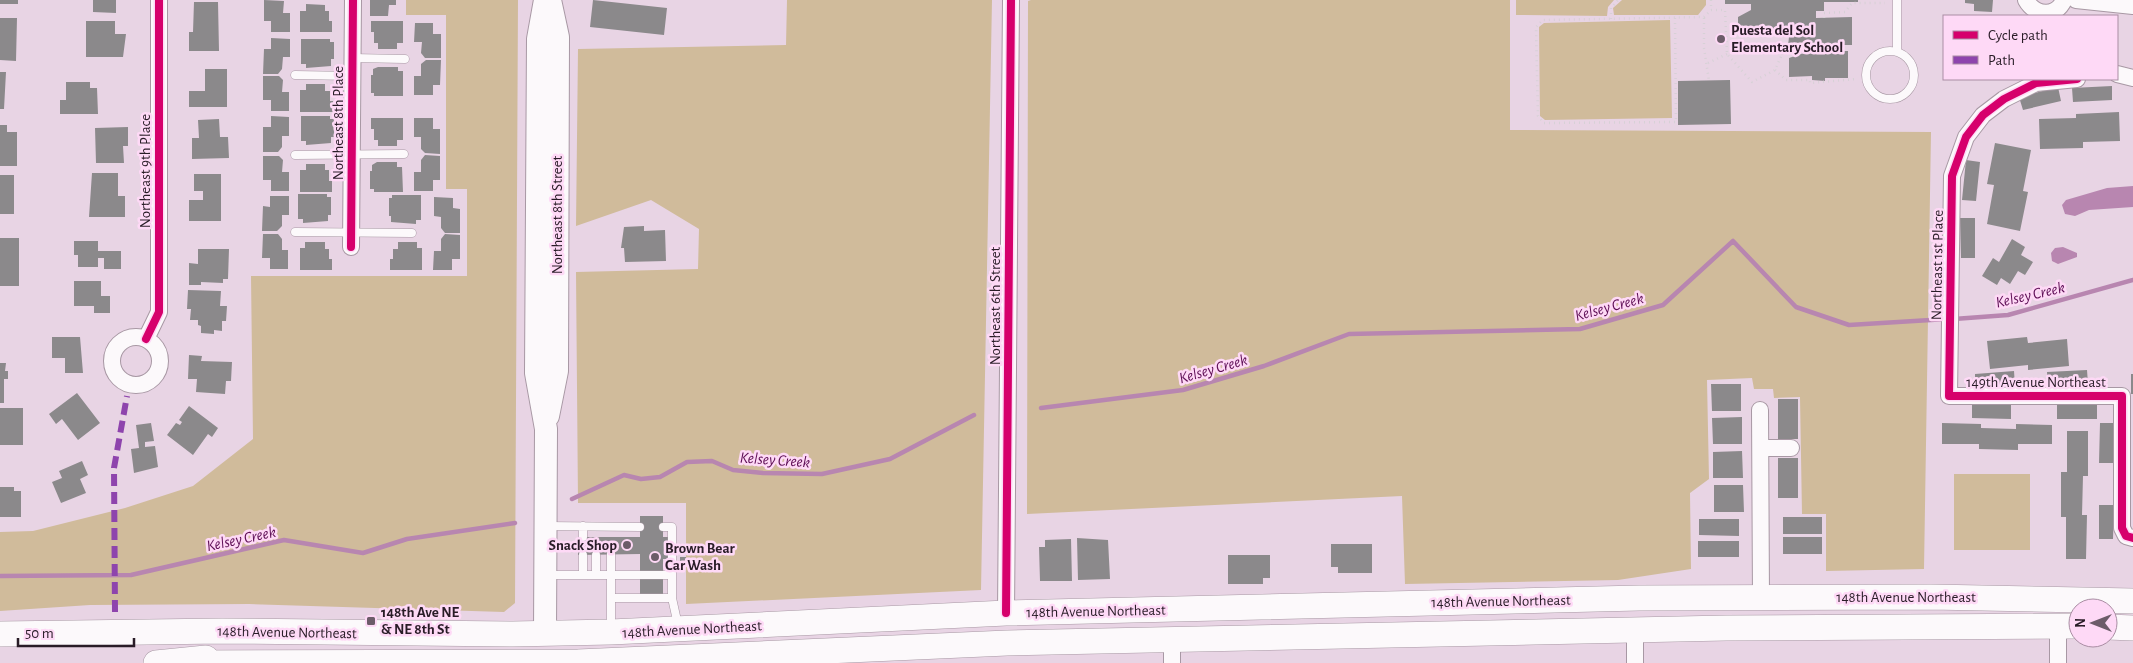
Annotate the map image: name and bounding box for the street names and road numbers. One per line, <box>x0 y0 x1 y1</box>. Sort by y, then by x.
street label: Northeast 8th Place <box>331 66 346 180</box>
street label: Northeast 9th Place <box>138 114 153 228</box>
street label: Northeast 8th Street <box>550 155 565 274</box>
street label: Northeast 1st Place <box>1929 210 1946 320</box>
street label: Northeast 6th Street <box>988 246 1003 365</box>
street label: 149th Avenue Northeast <box>1966 375 2106 390</box>
street label: 148th Avenue Northeast <box>1836 590 1976 605</box>
street label: 148th Avenue Northeast <box>1431 593 1571 610</box>
street label: 148th Avenue Northeast <box>1026 603 1166 620</box>
street label: 148th Avenue Northeast <box>622 618 762 641</box>
street label: 148th Avenue Northeast <box>217 624 357 641</box>

